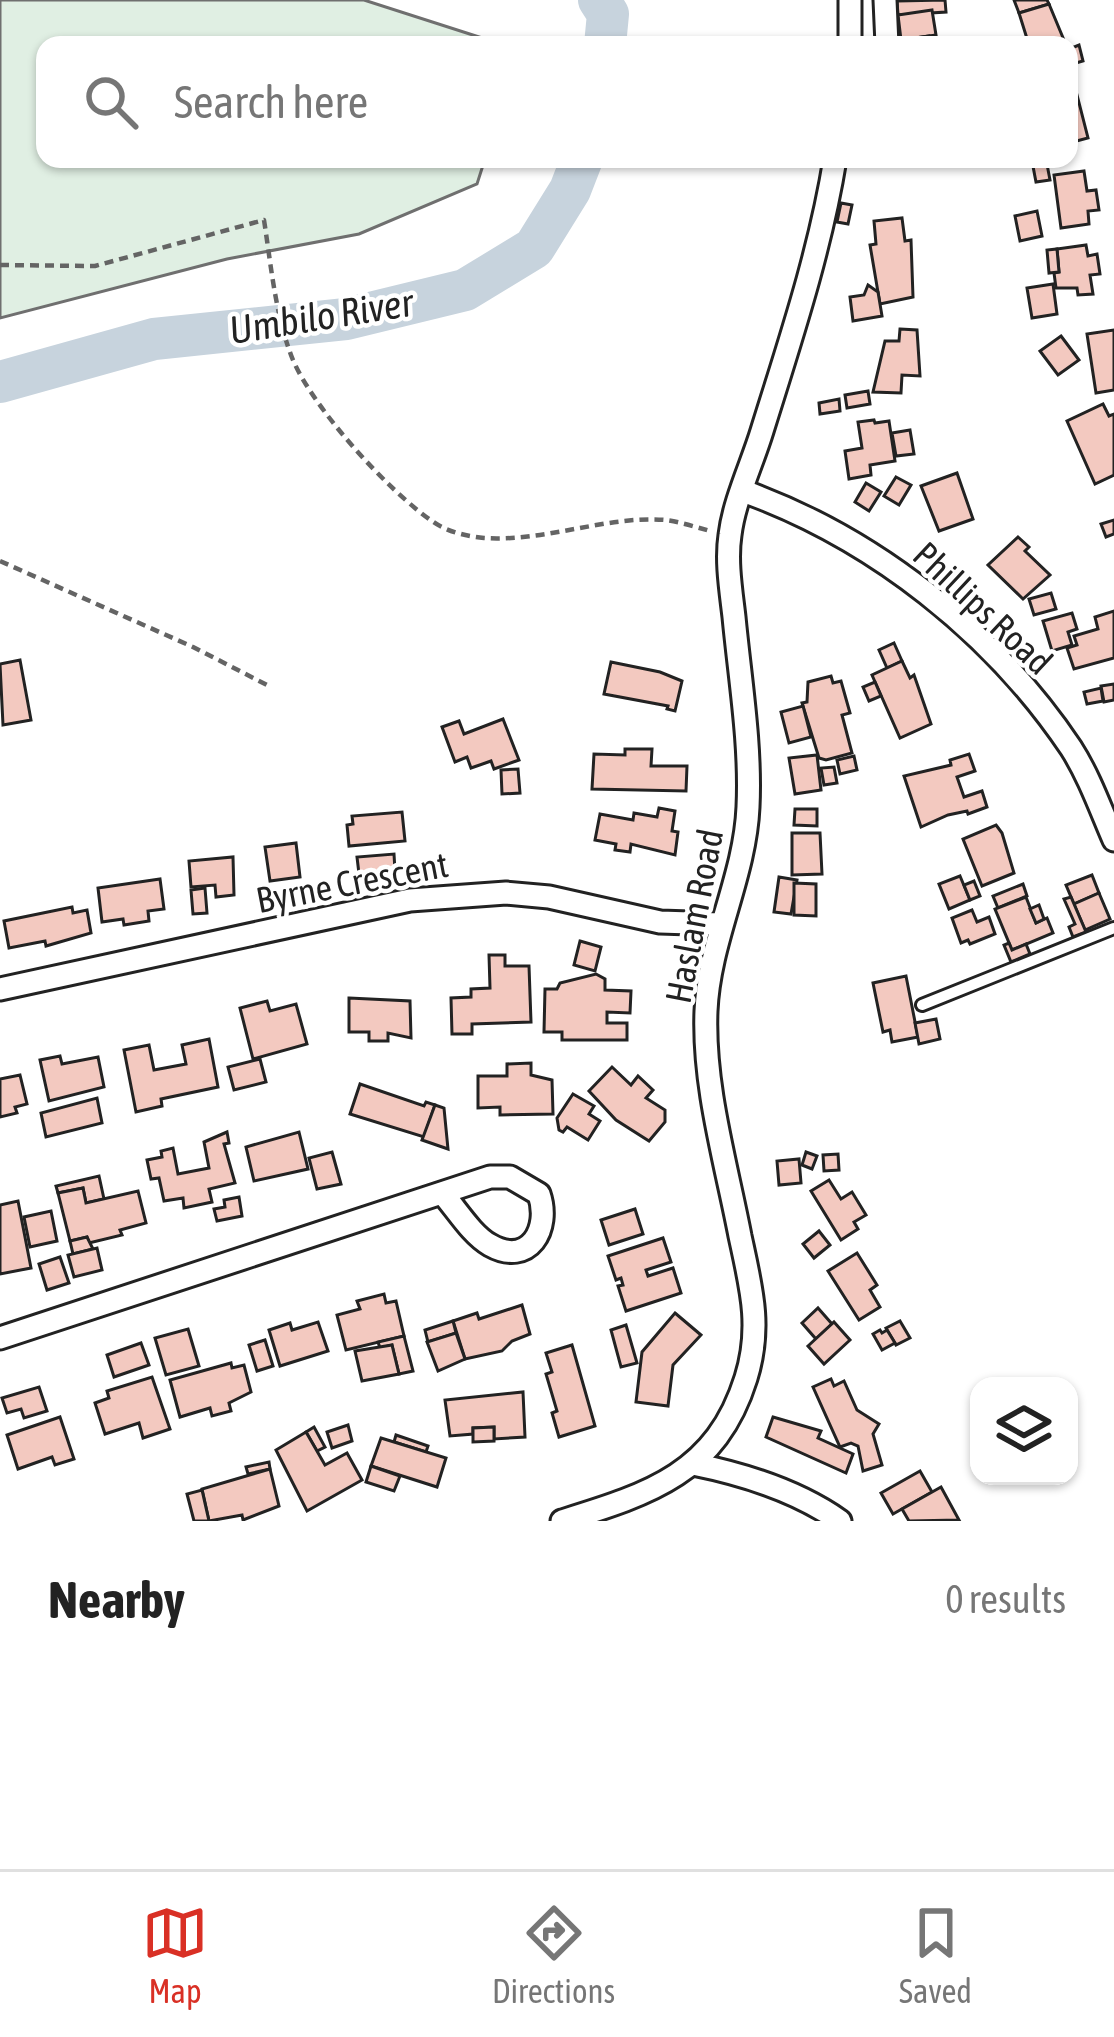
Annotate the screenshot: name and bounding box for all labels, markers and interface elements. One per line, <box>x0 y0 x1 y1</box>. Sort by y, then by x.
search box <box>36 36 1078 168</box>
icon: search <box>78 69 144 135</box>
text: Search here <box>174 76 368 128</box>
water label: Umbilo River <box>226 280 417 352</box>
street label: Phillips Road <box>905 533 1061 683</box>
street label: Haslam Road <box>657 825 731 1007</box>
street label: Byrne Crescent <box>252 843 452 921</box>
map controls <box>970 1377 1078 1485</box>
button: layers <box>970 1377 1078 1485</box>
text: Nearby <box>48 1570 185 1629</box>
text: 0 results <box>945 1577 1066 1621</box>
tab: Map <box>142 1900 208 2010</box>
tab: Directions <box>492 1900 615 2010</box>
tab: Saved <box>899 1900 972 2010</box>

